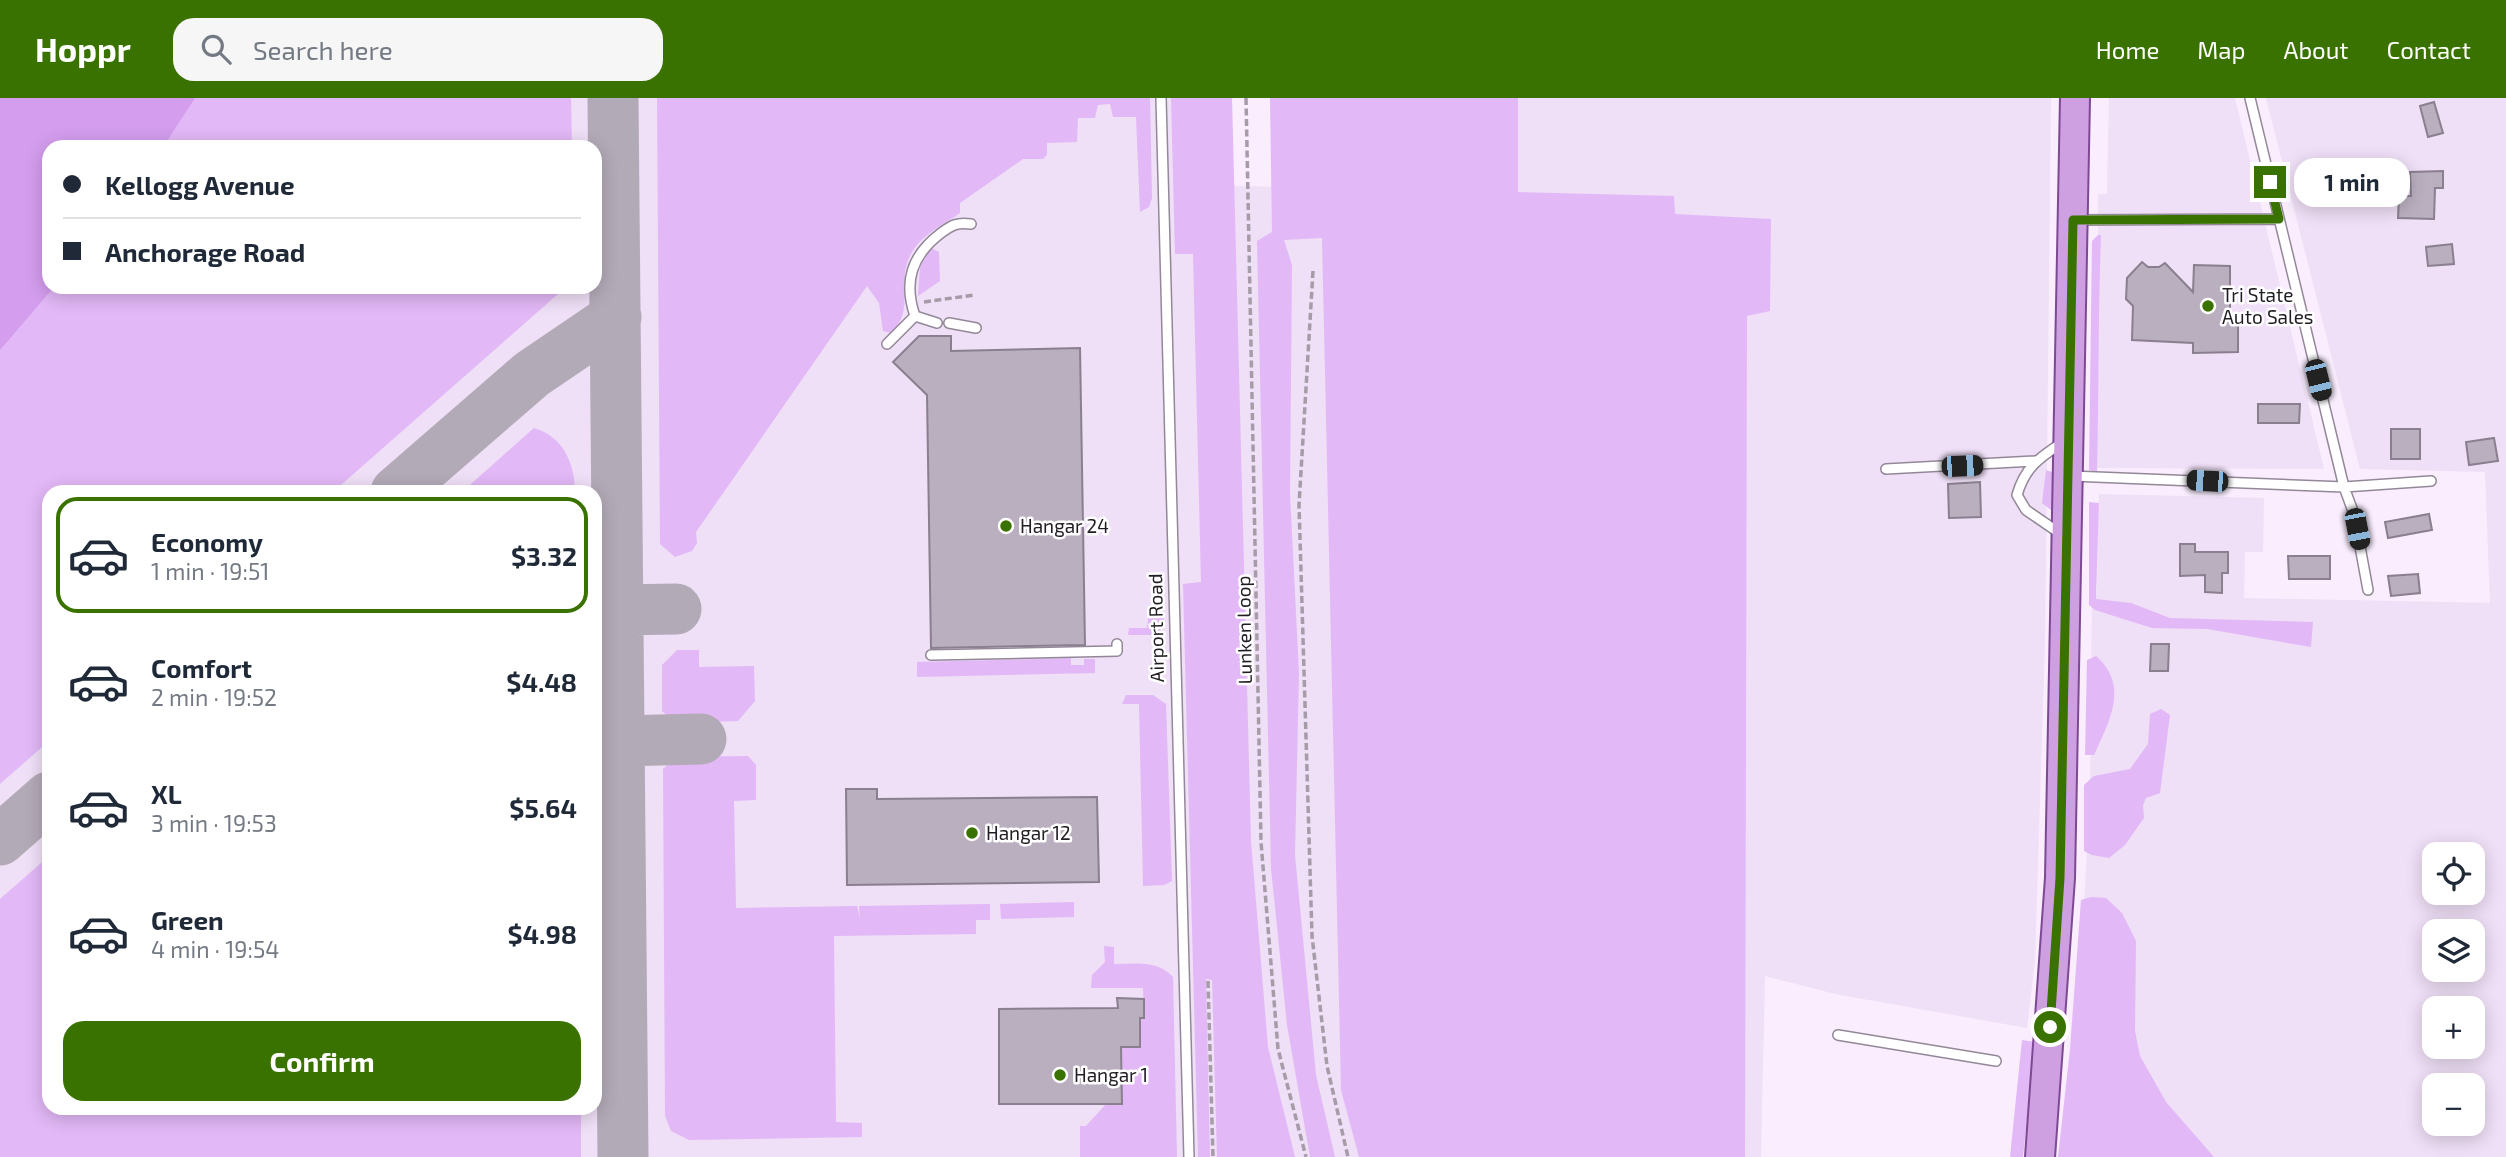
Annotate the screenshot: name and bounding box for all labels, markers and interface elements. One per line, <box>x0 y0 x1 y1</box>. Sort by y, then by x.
search box <box>173 18 663 81</box>
text: Hoppr <box>35 29 131 69</box>
icon: search <box>197 30 235 68</box>
text: Search here <box>253 34 393 65</box>
text: Home <box>2096 35 2159 64</box>
text: Map <box>2197 35 2245 64</box>
text: About <box>2283 35 2349 64</box>
text: Contact <box>2387 35 2471 64</box>
callout: 1 min <box>2294 158 2410 206</box>
route end <box>2254 166 2286 198</box>
text: 1 min <box>2324 168 2380 196</box>
text: Kellogg Avenue <box>105 169 295 200</box>
text: Anchorage Road <box>105 236 305 267</box>
place label: Tri State Auto Sales <box>2222 283 2314 328</box>
marker: Tri State Auto Sales <box>2200 298 2216 314</box>
car <box>2303 357 2334 403</box>
car <box>1941 455 1984 477</box>
car <box>2186 469 2229 493</box>
car <box>2343 506 2372 552</box>
place label: Hangar 24 <box>1020 514 1109 537</box>
marker: Hangar 24 <box>998 518 1014 534</box>
icon: car <box>67 524 130 587</box>
text: Economy <box>151 526 263 557</box>
text: $3.32 <box>511 540 577 571</box>
text: 1 min · 19:51 <box>151 557 269 585</box>
street label: Airport Road <box>1143 573 1168 683</box>
street label: Lunken Loop <box>1231 575 1256 685</box>
icon: car <box>67 650 130 713</box>
text: Comfort <box>151 652 252 683</box>
text: $4.48 <box>506 666 577 697</box>
text: 2 min · 19:52 <box>151 683 277 711</box>
icon: car <box>67 776 130 839</box>
text: XL <box>151 778 182 809</box>
text: $5.64 <box>509 792 577 823</box>
text: 3 min · 19:53 <box>151 809 277 837</box>
place label: Hangar 12 <box>986 821 1071 844</box>
marker: Hangar 12 <box>964 825 980 841</box>
map controls <box>2422 842 2485 1136</box>
button: locate <box>2422 842 2485 905</box>
icon: car <box>67 902 130 965</box>
text: Green <box>151 904 224 935</box>
text: $4.98 <box>507 918 577 949</box>
button: layers <box>2422 919 2485 982</box>
text: 4 min · 19:54 <box>151 935 279 963</box>
button: + <box>2422 996 2485 1059</box>
route start <box>2034 1011 2066 1043</box>
button: Confirm <box>63 1021 581 1101</box>
place label: Hangar 1 <box>1074 1063 1148 1086</box>
marker: Hangar 1 <box>1052 1067 1068 1083</box>
button: − <box>2422 1073 2485 1136</box>

